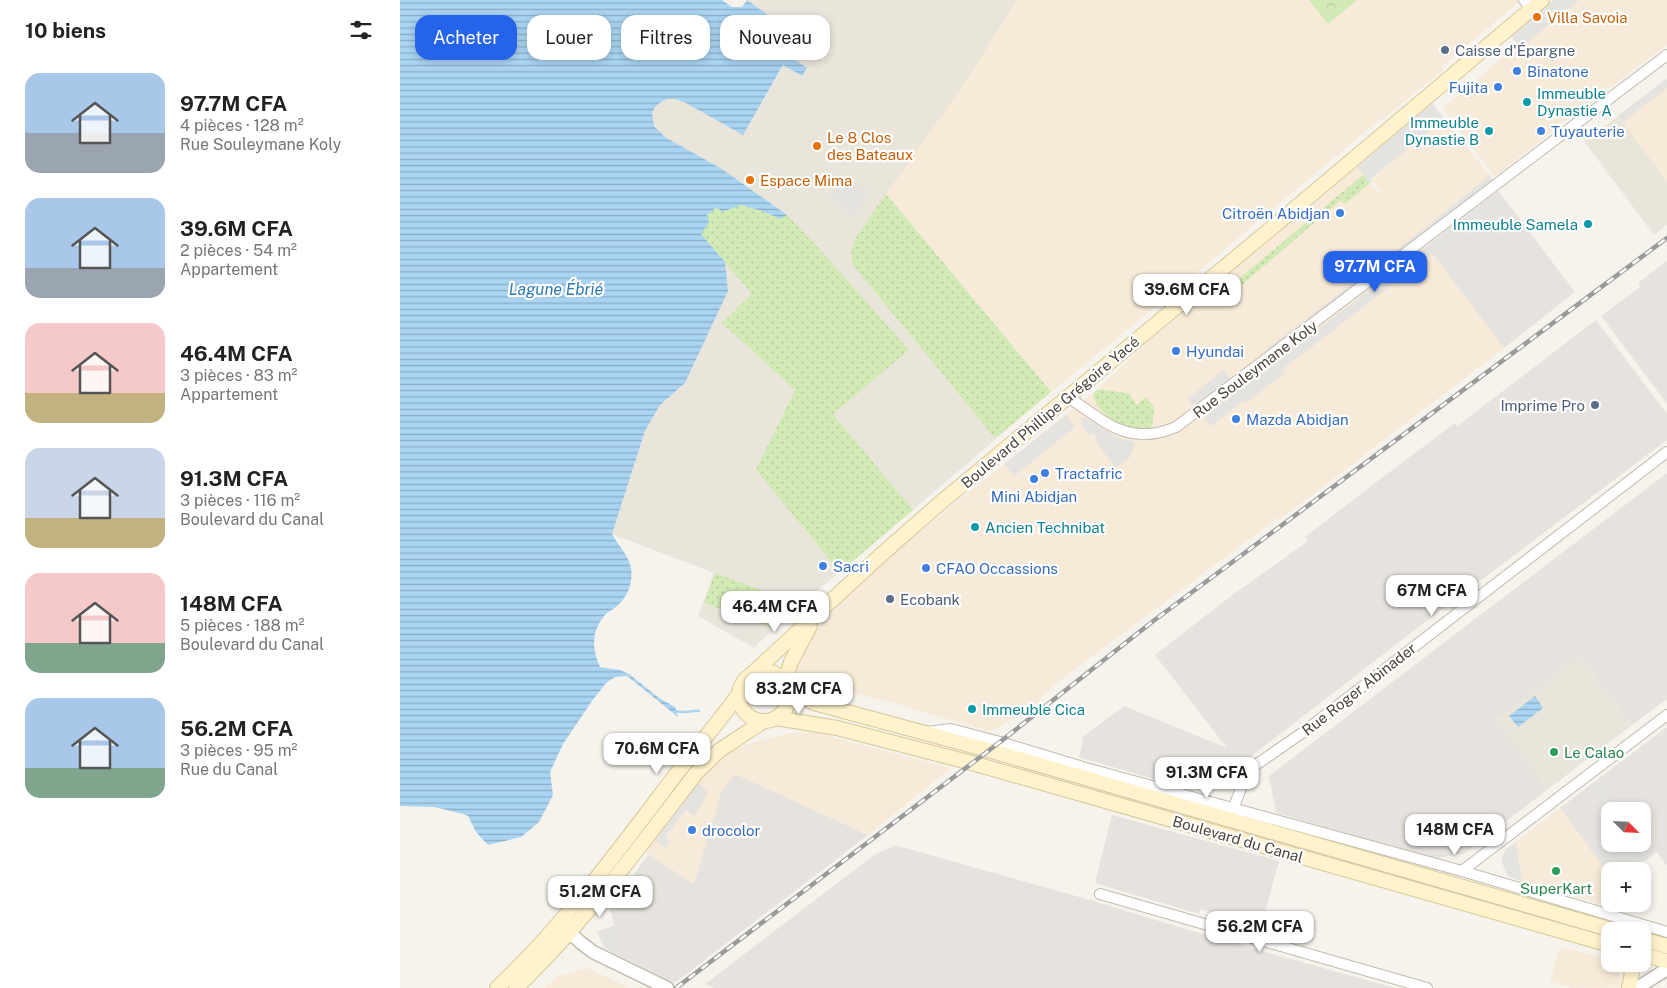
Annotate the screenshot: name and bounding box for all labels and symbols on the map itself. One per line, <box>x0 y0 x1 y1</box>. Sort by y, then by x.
place label: Villa Savoia <box>1547 9 1628 26</box>
marker: Villa Savoia <box>1531 11 1543 23</box>
place label: Caisse d'Épargne <box>1455 42 1575 59</box>
marker: Caisse d'Épargne <box>1439 44 1451 56</box>
place label: Binatone <box>1527 63 1589 80</box>
marker: Binatone <box>1511 65 1523 77</box>
place label: Fujita <box>1449 79 1488 96</box>
marker: Fujita <box>1492 81 1504 93</box>
place label: Immeuble Dynastie A <box>1537 85 1612 119</box>
marker: Immeuble Dynastie A <box>1521 96 1533 108</box>
place label: Immeuble Dynastie B <box>1405 114 1479 148</box>
place label: Tuyauterie <box>1551 123 1625 140</box>
marker: Immeuble Dynastie B <box>1483 125 1495 137</box>
marker: Tuyauterie <box>1535 125 1547 137</box>
place label: Le 8 Clos des Bateaux <box>827 129 913 163</box>
marker: Le 8 Clos des Bateaux <box>811 140 823 152</box>
place label: Espace Mima <box>760 172 852 189</box>
marker: Espace Mima <box>744 174 756 186</box>
place label: Citroën Abidjan <box>1222 205 1330 222</box>
marker: Citroën Abidjan <box>1334 207 1346 219</box>
place label: Immeuble Samela <box>1453 216 1578 233</box>
marker: Immeuble Samela <box>1582 218 1594 230</box>
pin: 97.7M CFA <box>1318 250 1432 293</box>
pin: 39.6M CFA <box>1130 274 1244 316</box>
water label: Lagune Ébrié <box>509 279 603 299</box>
street label: Rue Souleymane Koly <box>1190 317 1320 421</box>
street label: Boulevard Phillipe Grégoire Yacé <box>958 333 1142 491</box>
place label: Hyundai <box>1186 343 1244 360</box>
marker: Hyundai <box>1170 345 1182 357</box>
place label: Imprime Pro <box>1500 397 1585 414</box>
marker: Imprime Pro <box>1589 399 1601 411</box>
place label: Mazda Abidjan <box>1246 411 1349 428</box>
marker: Mazda Abidjan <box>1230 413 1242 425</box>
place label: Tractafric <box>1055 465 1123 482</box>
marker: Tractafric <box>1039 467 1051 479</box>
marker: Mini Abidjan <box>1028 473 1040 485</box>
place label: Mini Abidjan <box>991 488 1077 505</box>
place label: Ancien Technibat <box>985 519 1105 536</box>
marker: Ancien Technibat <box>969 521 981 533</box>
place label: Sacri <box>833 558 869 575</box>
marker: Sacri <box>817 560 829 572</box>
place label: CFAO Occassions <box>936 560 1058 577</box>
marker: CFAO Occassions <box>920 562 932 574</box>
pin: 67M CFA <box>1386 574 1478 617</box>
pin: 46.4M CFA <box>718 590 832 633</box>
place label: Ecobank <box>900 591 960 608</box>
marker: Ecobank <box>884 593 896 605</box>
street label: Rue Roger Abinader <box>1299 639 1419 739</box>
pin: 83.2M CFA <box>742 672 856 715</box>
place label: Immeuble Cica <box>982 701 1085 718</box>
marker: Immeuble Cica <box>966 703 978 715</box>
pin: 70.6M CFA <box>600 732 714 775</box>
place label: Le Calao <box>1564 744 1624 761</box>
marker: Le Calao <box>1548 746 1560 758</box>
pin: 91.3M CFA <box>1150 756 1264 799</box>
north arrow <box>1601 802 1651 852</box>
street label: Boulevard du Canal <box>1171 812 1305 866</box>
pin: 148M CFA <box>1403 814 1507 856</box>
place label: drocolor <box>702 822 761 839</box>
marker: drocolor <box>686 824 698 836</box>
marker: SuperKart <box>1550 865 1562 877</box>
pin: 51.2M CFA <box>543 876 657 918</box>
place label: SuperKart <box>1520 880 1592 897</box>
pin: 56.2M CFA <box>1203 910 1317 953</box>

